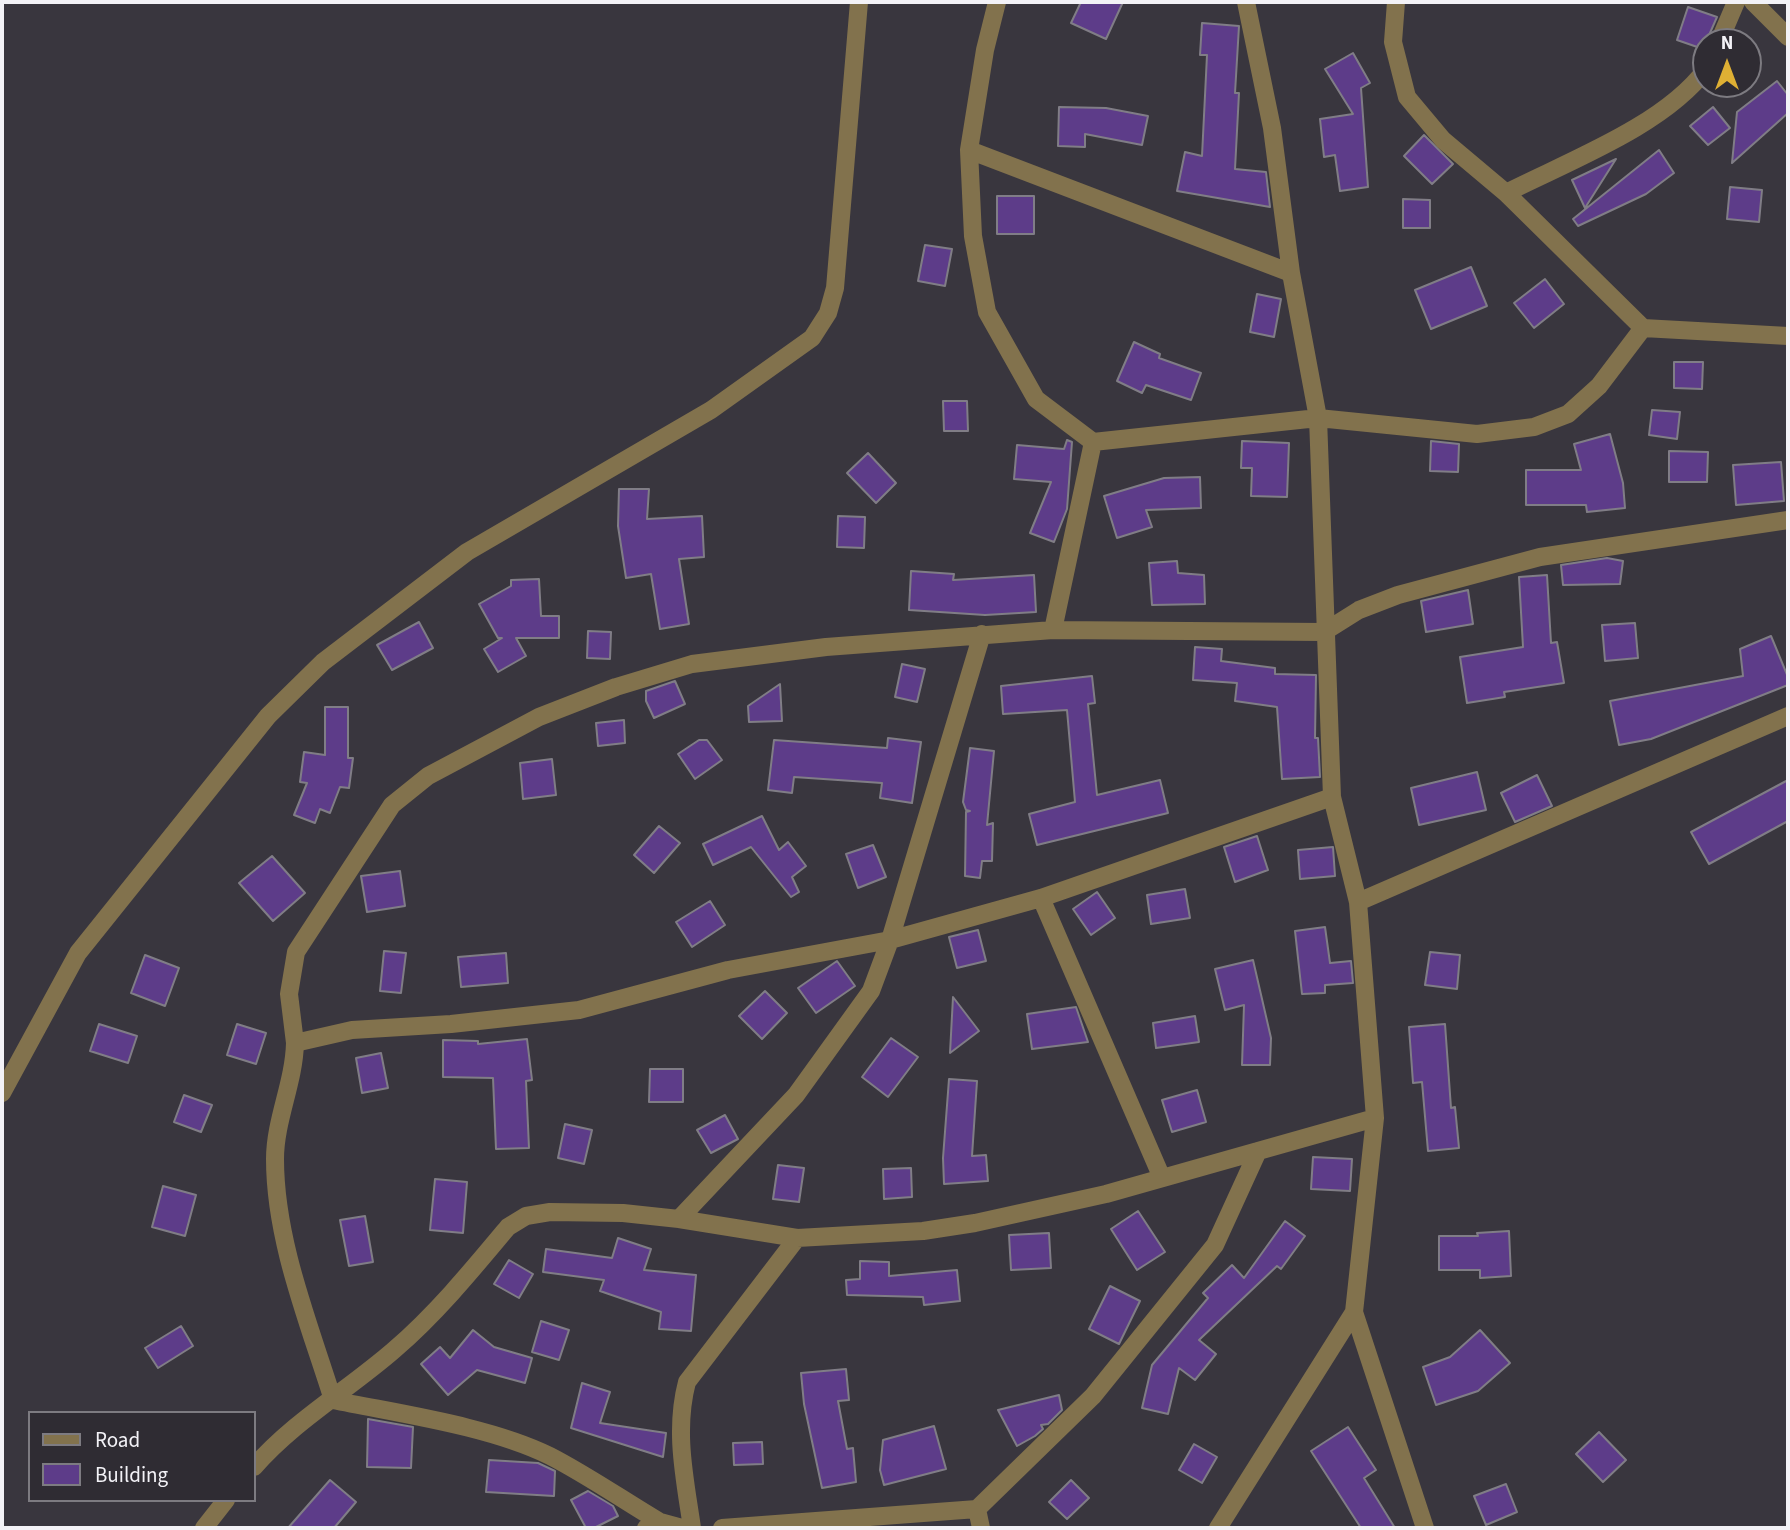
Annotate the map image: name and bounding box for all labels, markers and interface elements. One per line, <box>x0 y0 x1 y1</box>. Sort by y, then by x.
north arrow <box>1692 28 1762 98</box>
text: N <box>1721 30 1733 57</box>
legend <box>28 1411 256 1502</box>
text: Road <box>95 1425 140 1455</box>
text: Building <box>95 1460 168 1490</box>

